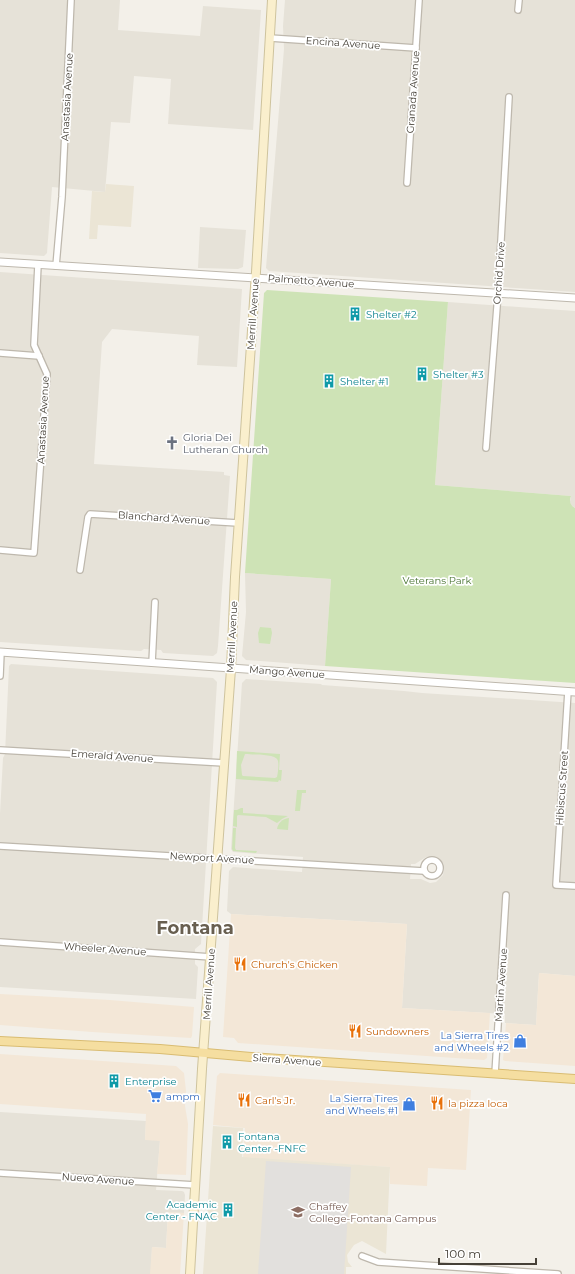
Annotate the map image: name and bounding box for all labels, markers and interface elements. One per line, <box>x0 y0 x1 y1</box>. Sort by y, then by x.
street label: Encina Avenue <box>305 34 381 52</box>
street label: Granada Avenue <box>404 50 422 134</box>
street label: Anastasia Avenue <box>58 53 76 141</box>
street label: Orchid Drive <box>490 241 508 305</box>
street label: Palmetto Avenue <box>267 271 355 291</box>
street label: Merrill Avenue <box>244 278 262 350</box>
building icon: Shelter #2 <box>347 306 363 322</box>
place label: Shelter #2 <box>366 308 417 321</box>
building icon: Shelter #3 <box>414 366 430 382</box>
place label: Shelter #3 <box>433 368 484 381</box>
building icon: Shelter #1 <box>321 373 337 389</box>
place label: Shelter #1 <box>340 375 389 388</box>
street label: Anastasia Avenue <box>34 376 52 464</box>
place label: Gloria Dei Lutheran Church <box>183 431 268 456</box>
church icon: Gloria Dei Lutheran Church <box>164 435 180 451</box>
street label: Blanchard Avenue <box>118 508 210 528</box>
park label: Veterans Park <box>403 574 472 587</box>
street label: Merrill Avenue <box>224 601 240 673</box>
street label: Mango Avenue <box>249 663 325 681</box>
street label: Emerald Avenue <box>70 747 154 765</box>
street label: Hibiscus Street <box>553 750 571 826</box>
street label: Newport Avenue <box>169 849 255 867</box>
district label: Fontana <box>156 917 234 939</box>
street label: Wheeler Avenue <box>63 940 147 958</box>
street label: Merrill Avenue <box>200 948 218 1020</box>
street label: Martin Avenue <box>492 948 510 1022</box>
restaurant icon: Church's Chicken <box>232 956 248 972</box>
place label: Church's Chicken <box>251 958 338 971</box>
restaurant icon: Sundowners <box>347 1023 363 1039</box>
place label: Sundowners <box>366 1025 429 1038</box>
place label: La Sierra Tires and Wheels #2 <box>434 1029 509 1054</box>
shop icon: La Sierra Tires and Wheels #2 <box>512 1033 528 1049</box>
street label: Sierra Avenue <box>252 1051 322 1069</box>
building icon: Enterprise <box>106 1073 122 1089</box>
place label: Enterprise <box>125 1075 177 1088</box>
supermarket icon: ampm <box>147 1088 163 1104</box>
place label: ampm <box>166 1090 200 1103</box>
restaurant icon: Carl's Jr. <box>236 1092 252 1108</box>
place label: La Sierra Tires and Wheels #1 <box>325 1092 398 1117</box>
place label: Carl's Jr. <box>255 1094 295 1107</box>
restaurant icon: la pizza loca <box>429 1095 445 1111</box>
shop icon: La Sierra Tires and Wheels #1 <box>401 1096 417 1112</box>
place label: la pizza loca <box>448 1097 508 1110</box>
place label: Fontana Center -FNFC <box>238 1130 306 1155</box>
building icon: Fontana Center -FNFC <box>219 1134 235 1150</box>
street label: Nuevo Avenue <box>61 1170 135 1188</box>
place label: Academic Center - FNAC <box>146 1198 217 1223</box>
place label: Chaffey College-Fontana Campus <box>309 1200 437 1225</box>
building icon: Academic Center - FNAC <box>220 1202 236 1218</box>
school or university icon: Chaffey College-Fontana Campus <box>290 1204 306 1220</box>
scale bar <box>439 1240 536 1266</box>
text: 100 m <box>445 1246 481 1261</box>

